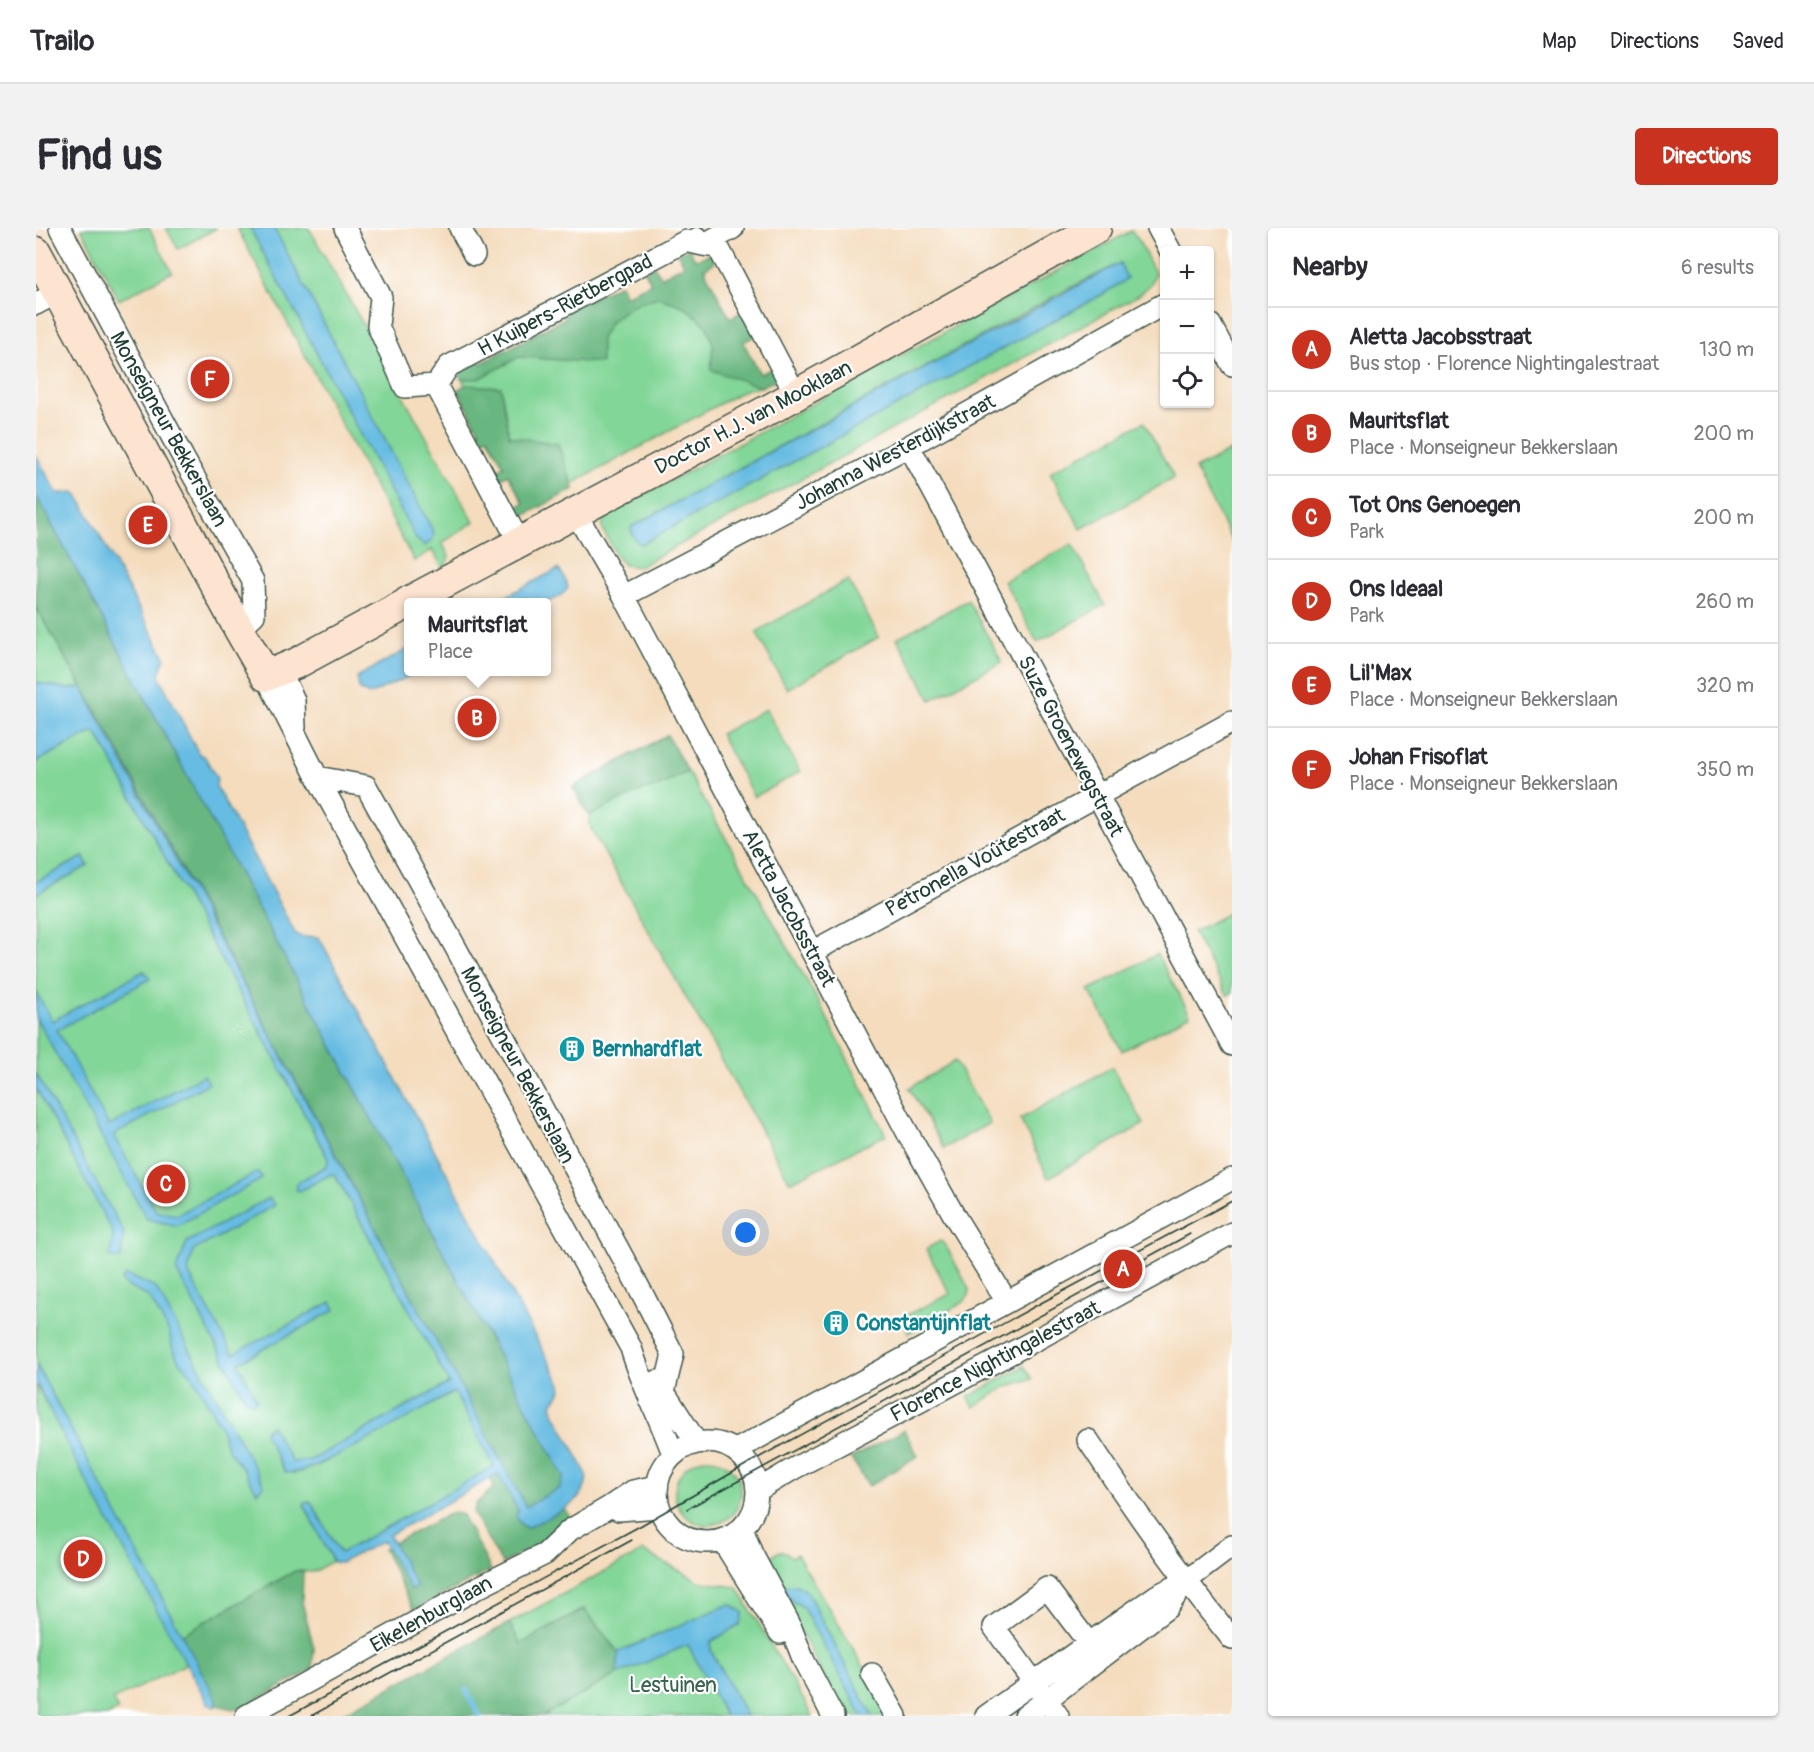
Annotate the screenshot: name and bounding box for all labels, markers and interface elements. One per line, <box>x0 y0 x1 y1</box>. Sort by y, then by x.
text: Trailo <box>30 24 94 59</box>
text: Map <box>1542 28 1577 55</box>
text: Directions <box>1610 28 1699 55</box>
text: Saved <box>1732 28 1784 55</box>
button: Directions <box>1635 128 1778 185</box>
text: Find us <box>36 130 162 182</box>
map controls <box>1160 246 1214 408</box>
button: + <box>1160 246 1214 300</box>
street label: H Kuipers-Rietbergpad <box>473 248 657 363</box>
text: Nearby <box>1292 251 1368 283</box>
text: 6 results <box>1681 255 1754 280</box>
button: − <box>1160 300 1214 354</box>
text: Aletta Jacobsstraat <box>1349 323 1532 351</box>
street label: Monseigneur Bekkerslaan <box>104 327 234 532</box>
text: A <box>1305 337 1318 362</box>
text: 130 m <box>1699 337 1754 362</box>
text: Bus stop · Florence Nightingalestraat <box>1349 351 1659 376</box>
street label: Doctor H.J. van Mooklaan <box>650 354 857 481</box>
button: locate <box>1160 354 1214 408</box>
pin: F <box>190 356 230 402</box>
street label: Johanna Westerdijkstraat <box>790 388 1001 517</box>
text: Mauritsflat <box>1349 407 1449 435</box>
text: B <box>1306 421 1317 446</box>
text: 200 m <box>1693 421 1754 446</box>
text: Place · Monseigneur Bekkerslaan <box>1349 435 1618 460</box>
text: Tot Ons Genoegen <box>1349 491 1521 519</box>
pin: E <box>128 502 168 548</box>
text: C <box>1305 505 1318 530</box>
text: 200 m <box>1693 505 1754 530</box>
text: Park <box>1349 519 1384 544</box>
text: Ons Ideaal <box>1349 575 1443 603</box>
text: D <box>1305 589 1318 614</box>
text: 260 m <box>1695 589 1754 614</box>
popup <box>404 598 551 676</box>
text: Park <box>1349 603 1384 628</box>
text: Mauritsflat <box>428 611 527 639</box>
text: Place <box>428 639 473 664</box>
street label: Suze Groenewegstraat <box>1011 651 1130 842</box>
text: Lil'Max <box>1349 659 1412 687</box>
text: E <box>1306 673 1317 698</box>
text: 320 m <box>1696 673 1754 698</box>
text: Place · Monseigneur Bekkerslaan <box>1349 687 1618 712</box>
pin: B <box>458 696 496 740</box>
text: Johan Frisoflat <box>1349 743 1488 771</box>
text: F <box>1305 757 1318 782</box>
text: 350 m <box>1696 757 1754 782</box>
text: Place · Monseigneur Bekkerslaan <box>1349 771 1618 796</box>
street label: Petronella Voûtestraat <box>881 802 1070 923</box>
street label: Aletta Jacobsstraat <box>736 825 842 992</box>
street label: Monseigneur Bekkerslaan <box>454 962 581 1168</box>
building icon: Bernhardflat <box>557 1034 587 1064</box>
place label: Bernhardflat <box>592 1036 702 1063</box>
pin: C <box>146 1162 186 1206</box>
your location <box>731 1218 760 1247</box>
pin: A <box>1104 1246 1142 1292</box>
street label: Florence Nightingalestraat <box>885 1294 1105 1428</box>
building icon: Constantijnflat <box>821 1308 851 1338</box>
place label: Constantijnflat <box>856 1310 991 1337</box>
pin: D <box>64 1536 102 1582</box>
street label: Eikelenburglaan <box>366 1570 497 1659</box>
park label: Lestuinen <box>629 1672 717 1699</box>

